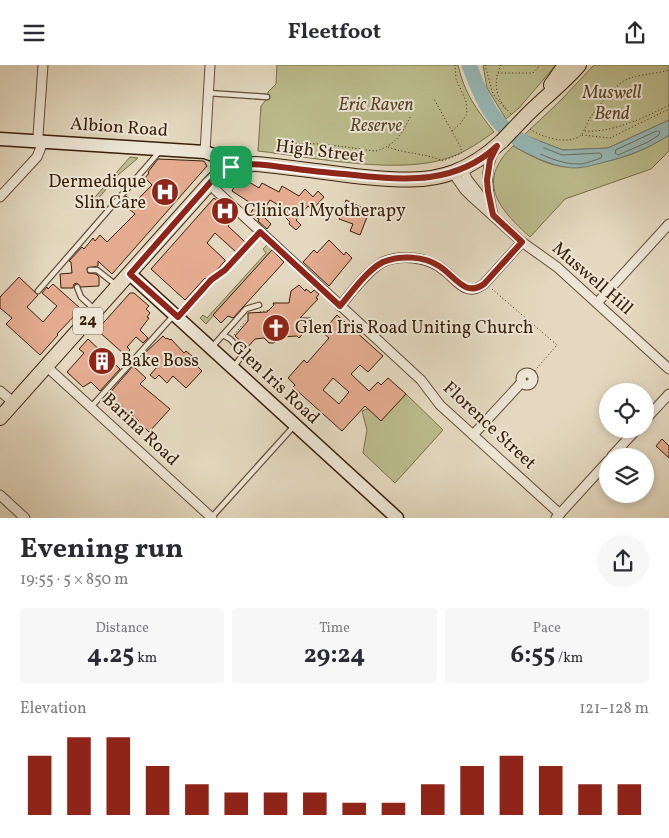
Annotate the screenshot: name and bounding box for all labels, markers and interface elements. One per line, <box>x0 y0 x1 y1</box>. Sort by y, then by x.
text: Fleetfoot <box>288 17 381 48</box>
icon: menu <box>20 19 48 47</box>
icon: share <box>621 19 649 47</box>
park label: Muswell Bend <box>581 81 642 127</box>
park label: Eric Raven Reserve <box>338 93 414 139</box>
street label: Albion Road <box>69 112 169 144</box>
street label: High Street <box>274 134 366 170</box>
pin <box>210 146 252 188</box>
icon: arrive <box>217 153 245 181</box>
place label: Dermedique Slin Care <box>48 170 146 216</box>
hospital icon: Dermedique Slin Care <box>150 177 180 207</box>
hospital icon: Clinical Myotherapy <box>210 196 240 226</box>
place label: Clinical Myotherapy <box>244 199 406 224</box>
street label: Muswell Hill <box>546 237 638 321</box>
road number: 24 <box>73 307 103 335</box>
church icon: Glen Iris Road Uniting Church <box>261 313 291 343</box>
place label: Glen Iris Road Uniting Church <box>295 316 534 341</box>
street label: Glen Iris Road <box>225 335 325 431</box>
building icon: Bake Boss <box>87 346 117 376</box>
place label: Bake Boss <box>121 349 199 374</box>
street label: Florence Street <box>437 376 541 476</box>
map controls <box>599 383 654 503</box>
button: locate <box>599 383 654 438</box>
street label: Barina Road <box>96 388 184 472</box>
button: layers <box>599 448 654 503</box>
text: Evening run <box>20 530 184 569</box>
button: share <box>597 535 649 587</box>
text: 19:55 · 5 × 850 m <box>20 569 128 591</box>
text: Distance <box>95 619 149 638</box>
text: Time <box>319 619 350 638</box>
text: Pace <box>533 619 561 638</box>
text: 4.25 <box>87 638 134 673</box>
text: 29:24 <box>304 638 365 673</box>
text: 6:55 <box>510 638 555 673</box>
text: km <box>134 649 157 668</box>
text: /km <box>555 649 583 668</box>
text: Elevation <box>20 698 87 720</box>
text: 121–128 m <box>579 698 649 720</box>

